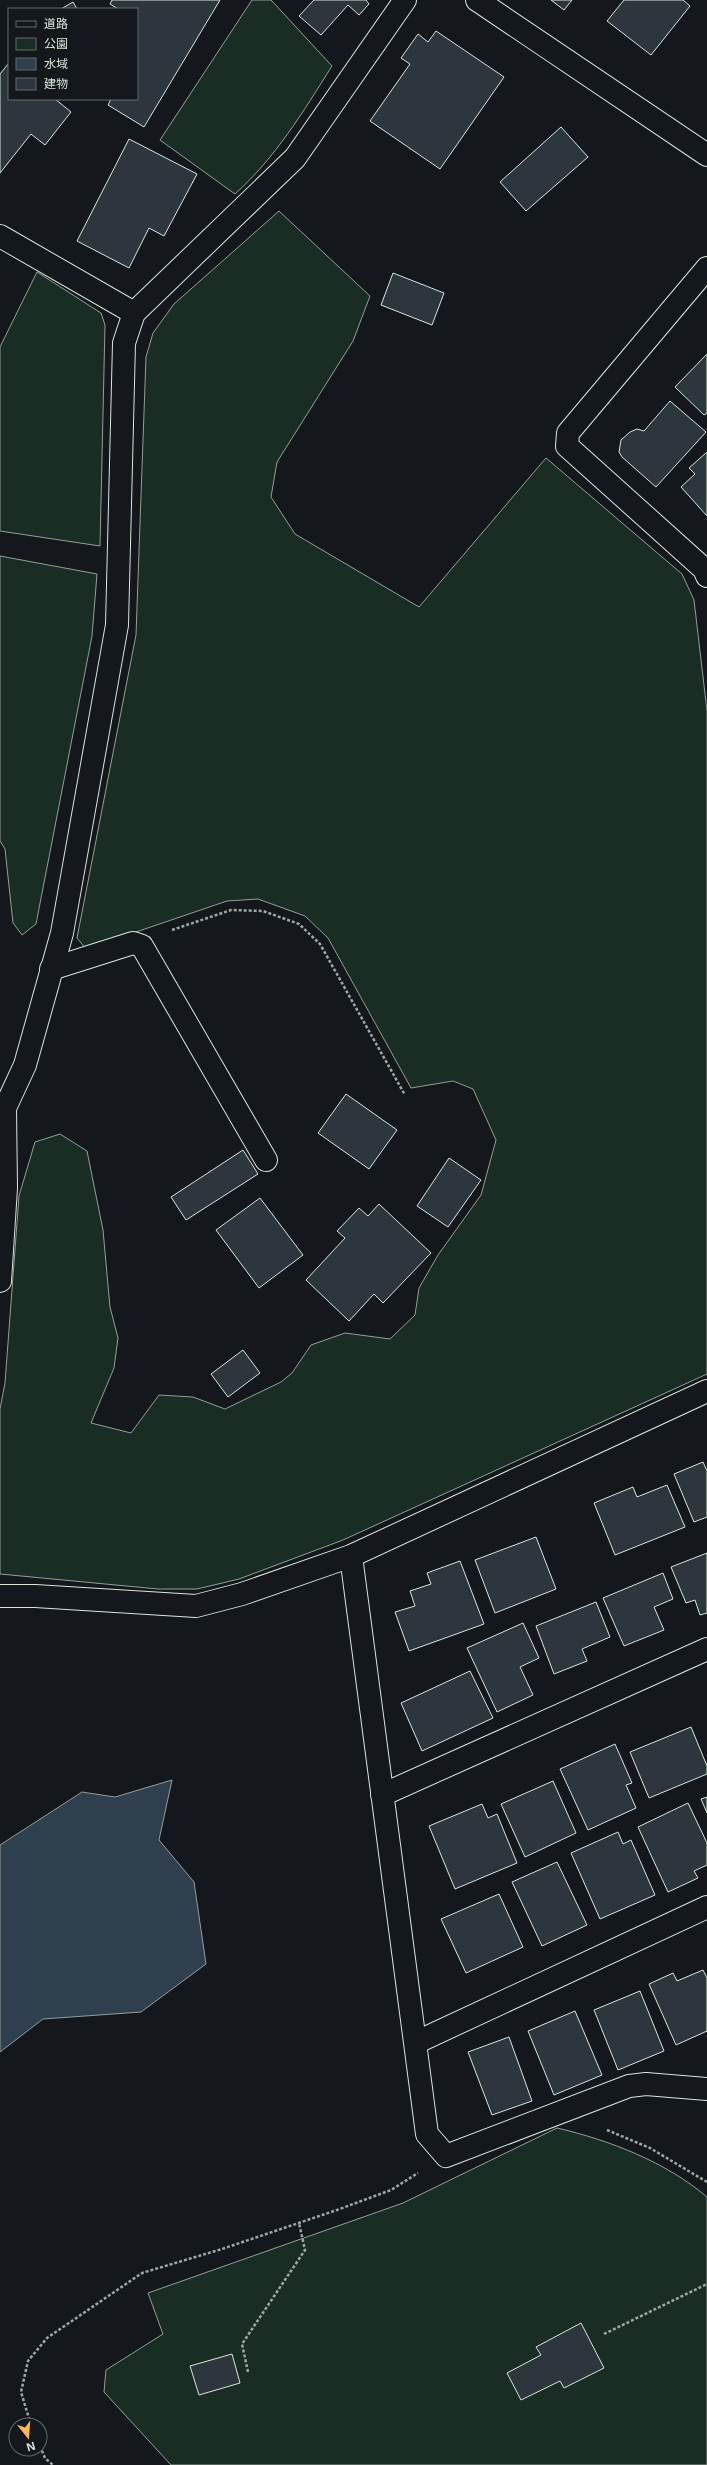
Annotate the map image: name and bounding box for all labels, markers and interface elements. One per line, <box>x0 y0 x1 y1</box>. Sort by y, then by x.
legend <box>8 8 138 100</box>
text: 道路 <box>44 15 68 32</box>
text: 公園 <box>44 35 68 52</box>
text: 水域 <box>44 55 68 72</box>
text: 建物 <box>44 75 68 92</box>
north arrow <box>8 2417 48 2457</box>
text: N <box>25 2439 38 2456</box>

